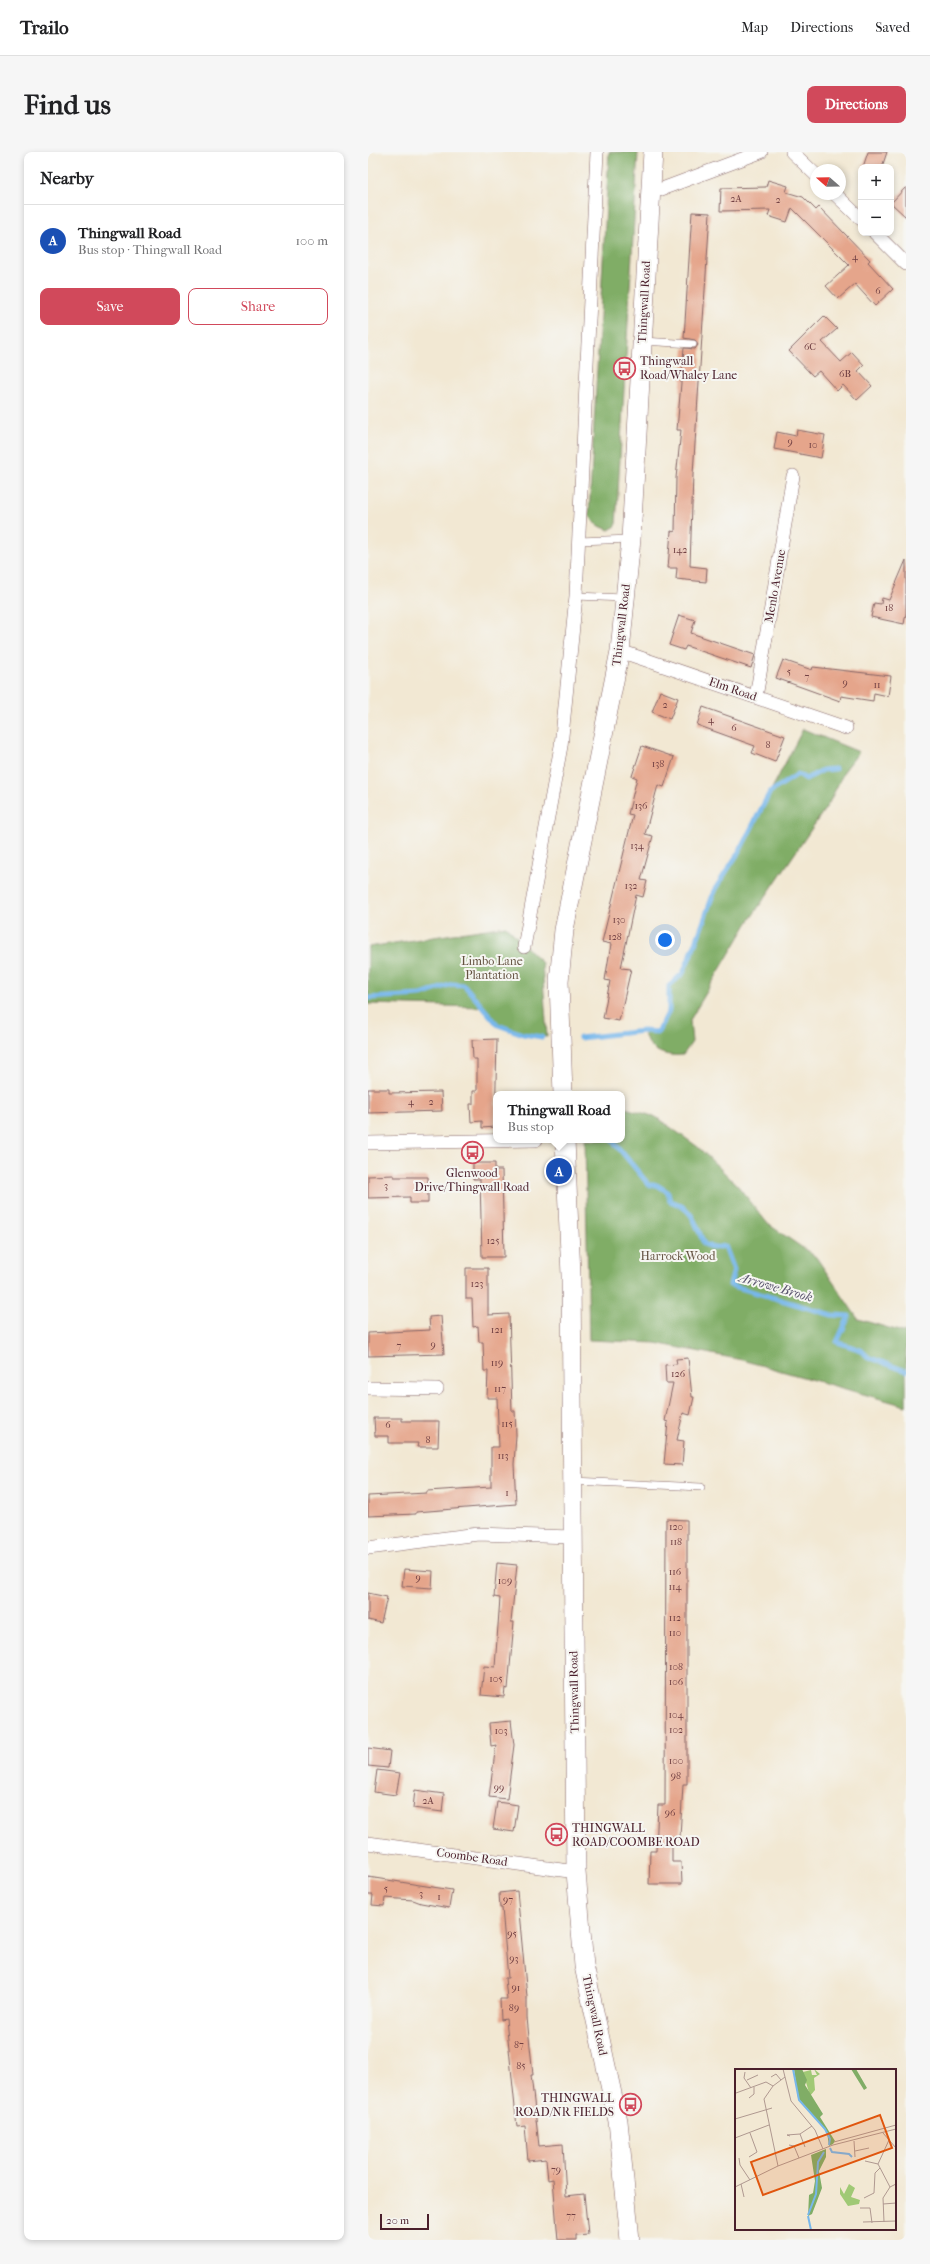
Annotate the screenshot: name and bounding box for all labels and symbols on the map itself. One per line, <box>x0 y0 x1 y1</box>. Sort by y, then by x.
north arrow <box>810 164 846 200</box>
house number: 2A <box>730 193 742 205</box>
house number: 2 <box>775 194 781 206</box>
house number: 4 <box>852 251 859 263</box>
street label: Thingwall Road <box>635 260 653 344</box>
house number: 6 <box>875 285 881 297</box>
house number: 6C <box>804 341 816 353</box>
place label: Thingwall Road/Whaley Lane <box>640 354 737 382</box>
bus stop icon: Thingwall Road/Whaley Lane <box>611 355 637 381</box>
house number: 6B <box>839 368 851 380</box>
house number: 9 <box>787 436 793 448</box>
house number: 10 <box>808 439 818 451</box>
house number: 142 <box>673 544 687 556</box>
street label: Menlo Avenue <box>762 548 788 624</box>
street label: Thingwall Road <box>609 583 633 667</box>
house number: 18 <box>885 602 893 614</box>
house number: 5 <box>787 666 791 678</box>
house number: 7 <box>805 671 810 683</box>
street label: Elm Road <box>707 674 759 704</box>
house number: 9 <box>842 677 848 689</box>
house number: 11 <box>873 679 881 691</box>
house number: 2 <box>662 699 668 711</box>
house number: 4 <box>708 714 715 726</box>
house number: 6 <box>731 722 737 734</box>
house number: 8 <box>765 739 771 751</box>
house number: 138 <box>652 758 664 770</box>
house number: 136 <box>634 800 648 812</box>
house number: 134 <box>630 840 645 852</box>
house number: 132 <box>625 880 637 892</box>
house number: 130 <box>612 914 626 926</box>
your location <box>655 930 675 950</box>
house number: 128 <box>608 931 622 943</box>
park label: Limbo Lane Plantation <box>461 954 523 982</box>
house number: 4 <box>408 1096 415 1108</box>
house number: 2 <box>428 1096 434 1108</box>
bus stop icon: Glenwood Drive/Thingwall Road <box>459 1139 485 1165</box>
pin: A <box>546 1156 572 1186</box>
place label: Glenwood Drive/Thingwall Road <box>415 1166 530 1194</box>
house number: 3 <box>384 1180 388 1192</box>
house number: 125 <box>486 1235 500 1247</box>
park label: Harrock Wood <box>641 1249 716 1263</box>
water label: Arrowe Brook <box>736 1269 815 1305</box>
house number: 123 <box>471 1278 483 1290</box>
house number: 121 <box>491 1324 503 1336</box>
house number: 9 <box>430 1339 436 1351</box>
house number: 7 <box>397 1340 402 1352</box>
house number: 119 <box>491 1357 503 1369</box>
house number: 126 <box>671 1368 686 1380</box>
house number: 117 <box>494 1383 506 1395</box>
house number: 115 <box>501 1418 513 1430</box>
house number: 6 <box>385 1419 391 1431</box>
house number: 8 <box>425 1434 431 1446</box>
house number: 113 <box>497 1450 509 1462</box>
house number: 1 <box>505 1487 509 1499</box>
house number: 120 <box>669 1521 683 1533</box>
house number: 118 <box>670 1536 682 1548</box>
house number: 116 <box>669 1566 682 1578</box>
house number: 9 <box>415 1572 421 1584</box>
house number: 109 <box>498 1575 512 1587</box>
house number: 114 <box>668 1581 683 1593</box>
house number: 112 <box>669 1612 681 1624</box>
house number: 110 <box>669 1627 681 1639</box>
street label: Thingwall Road <box>566 1650 582 1733</box>
house number: 108 <box>669 1661 683 1673</box>
house number: 105 <box>489 1673 503 1685</box>
house number: 106 <box>669 1676 684 1688</box>
house number: 104 <box>669 1709 685 1721</box>
house number: 102 <box>669 1724 683 1736</box>
house number: 103 <box>494 1725 508 1737</box>
house number: 100 <box>669 1755 683 1767</box>
house number: 98 <box>671 1770 681 1782</box>
house number: 99 <box>494 1782 504 1794</box>
house number: 2A <box>422 1795 434 1807</box>
house number: 96 <box>665 1807 676 1819</box>
place label: THINGWALL ROAD/COOMBE ROAD <box>572 1821 700 1849</box>
bus stop icon: THINGWALL ROAD/COOMBE ROAD <box>543 1822 569 1848</box>
street label: Coombe Road <box>436 1845 509 1869</box>
house number: 5 <box>384 1883 388 1895</box>
house number: 3 <box>419 1888 423 1900</box>
house number: 1 <box>437 1891 441 1903</box>
house number: 97 <box>503 1894 513 1906</box>
house number: 95 <box>507 1928 517 1940</box>
house number: 93 <box>509 1953 519 1965</box>
street label: Thingwall Road <box>580 1973 611 2057</box>
house number: 91 <box>512 1982 520 1994</box>
house number: 89 <box>509 2002 519 2014</box>
house number: 87 <box>514 2039 524 2051</box>
house number: 85 <box>516 2060 526 2072</box>
inset map <box>735 2069 896 2230</box>
place label: THINGWALL ROAD/NR FIELDS <box>515 2091 615 2119</box>
bus stop icon: THINGWALL ROAD/NR FIELDS <box>617 2092 643 2118</box>
house number: 79 <box>551 2164 561 2176</box>
house number: 77 <box>566 2210 576 2222</box>
scale bar <box>380 2212 429 2231</box>

